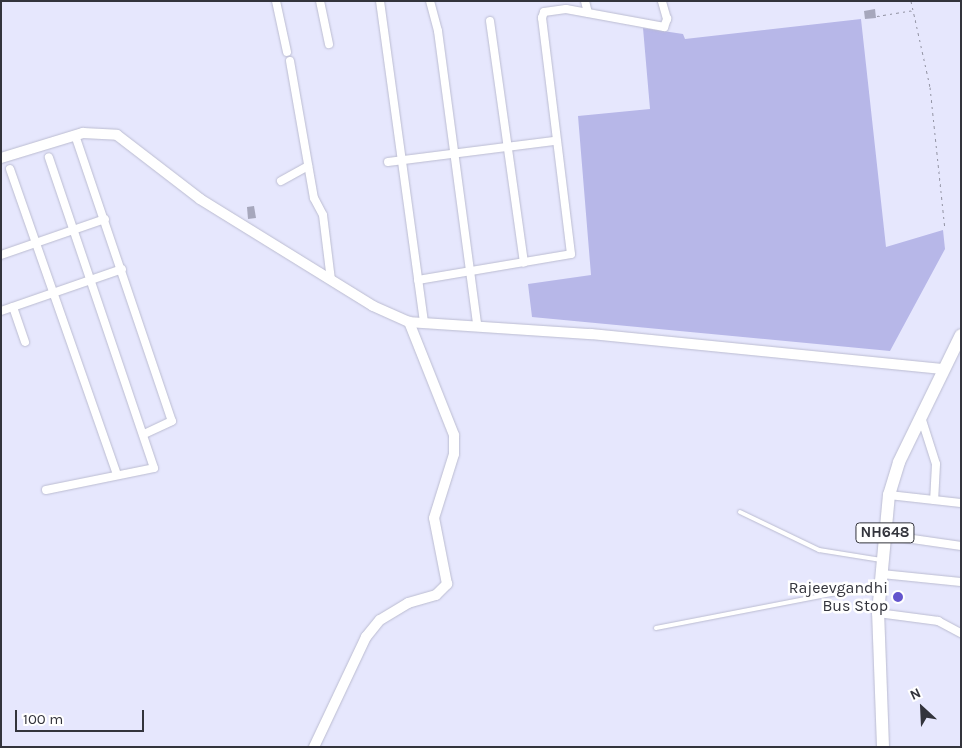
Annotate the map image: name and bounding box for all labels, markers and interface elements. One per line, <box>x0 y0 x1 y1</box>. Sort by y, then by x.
road number: NH648 <box>855 520 915 546</box>
place label: Rajeevgandhi Bus Stop <box>789 578 888 616</box>
marker: Rajeevgandhi Bus Stop <box>892 591 904 603</box>
north arrow <box>897 683 947 733</box>
text: N <box>907 684 924 704</box>
scale bar <box>18 700 146 732</box>
text: 100 m <box>23 710 63 728</box>

